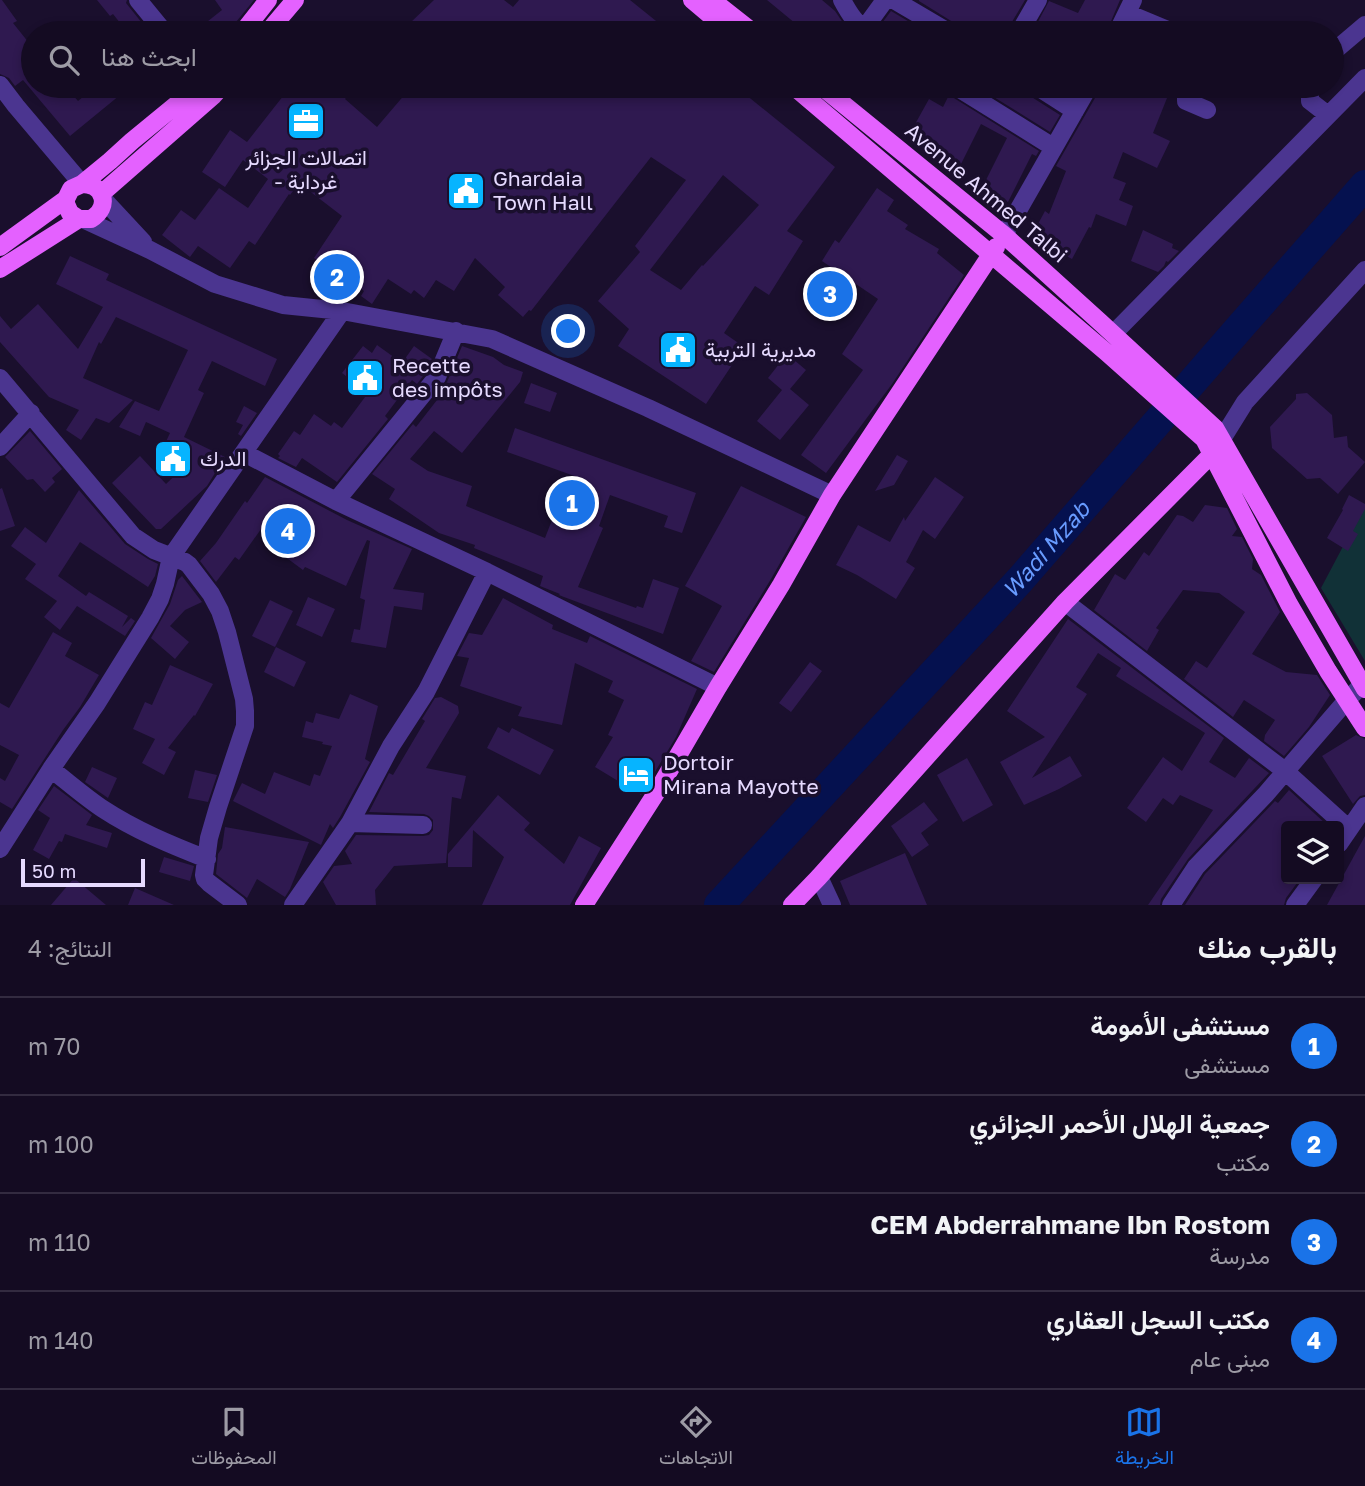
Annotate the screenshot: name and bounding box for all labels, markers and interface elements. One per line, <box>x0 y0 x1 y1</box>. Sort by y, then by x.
search box <box>21 21 1344 98</box>
icon: search <box>45 41 83 79</box>
text: ابحث هنا <box>101 41 197 72</box>
office icon: اتصالات الجزائر - غرداية <box>285 100 327 142</box>
street label: Avenue Ahmed Talbi <box>900 117 1073 268</box>
place label: اتصالات الجزائر - غرداية <box>244 144 367 195</box>
place label: Ghardaia Town Hall <box>493 165 593 215</box>
public building icon: Ghardaia Town Hall <box>445 170 487 212</box>
pin: 2 <box>314 251 360 303</box>
pin: 3 <box>807 268 853 320</box>
your location <box>551 314 585 348</box>
public building icon: مديرية التربية <box>657 329 699 371</box>
place label: مديرية التربية <box>705 336 816 363</box>
place label: Recette des impôts <box>392 352 503 402</box>
public building icon: Recette des impôts <box>344 357 386 399</box>
public building icon: الدرك <box>152 438 194 480</box>
place label: الدرك <box>200 445 246 472</box>
pin: 1 <box>549 477 595 529</box>
water label: Wadi Mzab <box>996 494 1096 603</box>
pin: 4 <box>265 505 311 557</box>
place label: Dortoir Mirana Mayotte <box>663 749 819 799</box>
hotel icon: Dortoir Mirana Mayotte <box>615 754 657 796</box>
map controls <box>1281 821 1344 884</box>
button: layers <box>1281 821 1344 884</box>
scale bar <box>21 856 145 888</box>
text: 50 m <box>32 859 76 882</box>
text: بالقرب منك <box>1198 929 1337 965</box>
text: النتائج: 4 <box>28 934 112 962</box>
text: مستشفى الأمومة <box>1090 1010 1270 1041</box>
text: 70 m <box>28 1032 81 1060</box>
text: 1 <box>1308 1032 1320 1060</box>
text: مستشفى <box>1184 1050 1270 1078</box>
text: جمعية الهلال الأحمر الجزائري <box>969 1108 1270 1139</box>
text: 100 m <box>28 1130 94 1158</box>
text: 2 <box>1307 1130 1321 1158</box>
text: مكتب <box>1216 1148 1270 1176</box>
text: CEM Abderrahmane Ibn Rostom <box>870 1209 1270 1240</box>
text: 110 m <box>28 1228 91 1256</box>
text: 3 <box>1307 1228 1321 1256</box>
text: مدرسة <box>1209 1241 1270 1269</box>
text: مكتب السجل العقاري <box>1046 1304 1270 1335</box>
text: 140 m <box>28 1326 94 1354</box>
text: 4 <box>1307 1326 1321 1354</box>
text: مبنى عام <box>1190 1344 1270 1372</box>
tab: المحفوظات <box>191 1403 277 1474</box>
tab: الاتجاهات <box>659 1403 733 1474</box>
tab: الخريطة <box>1115 1403 1174 1474</box>

